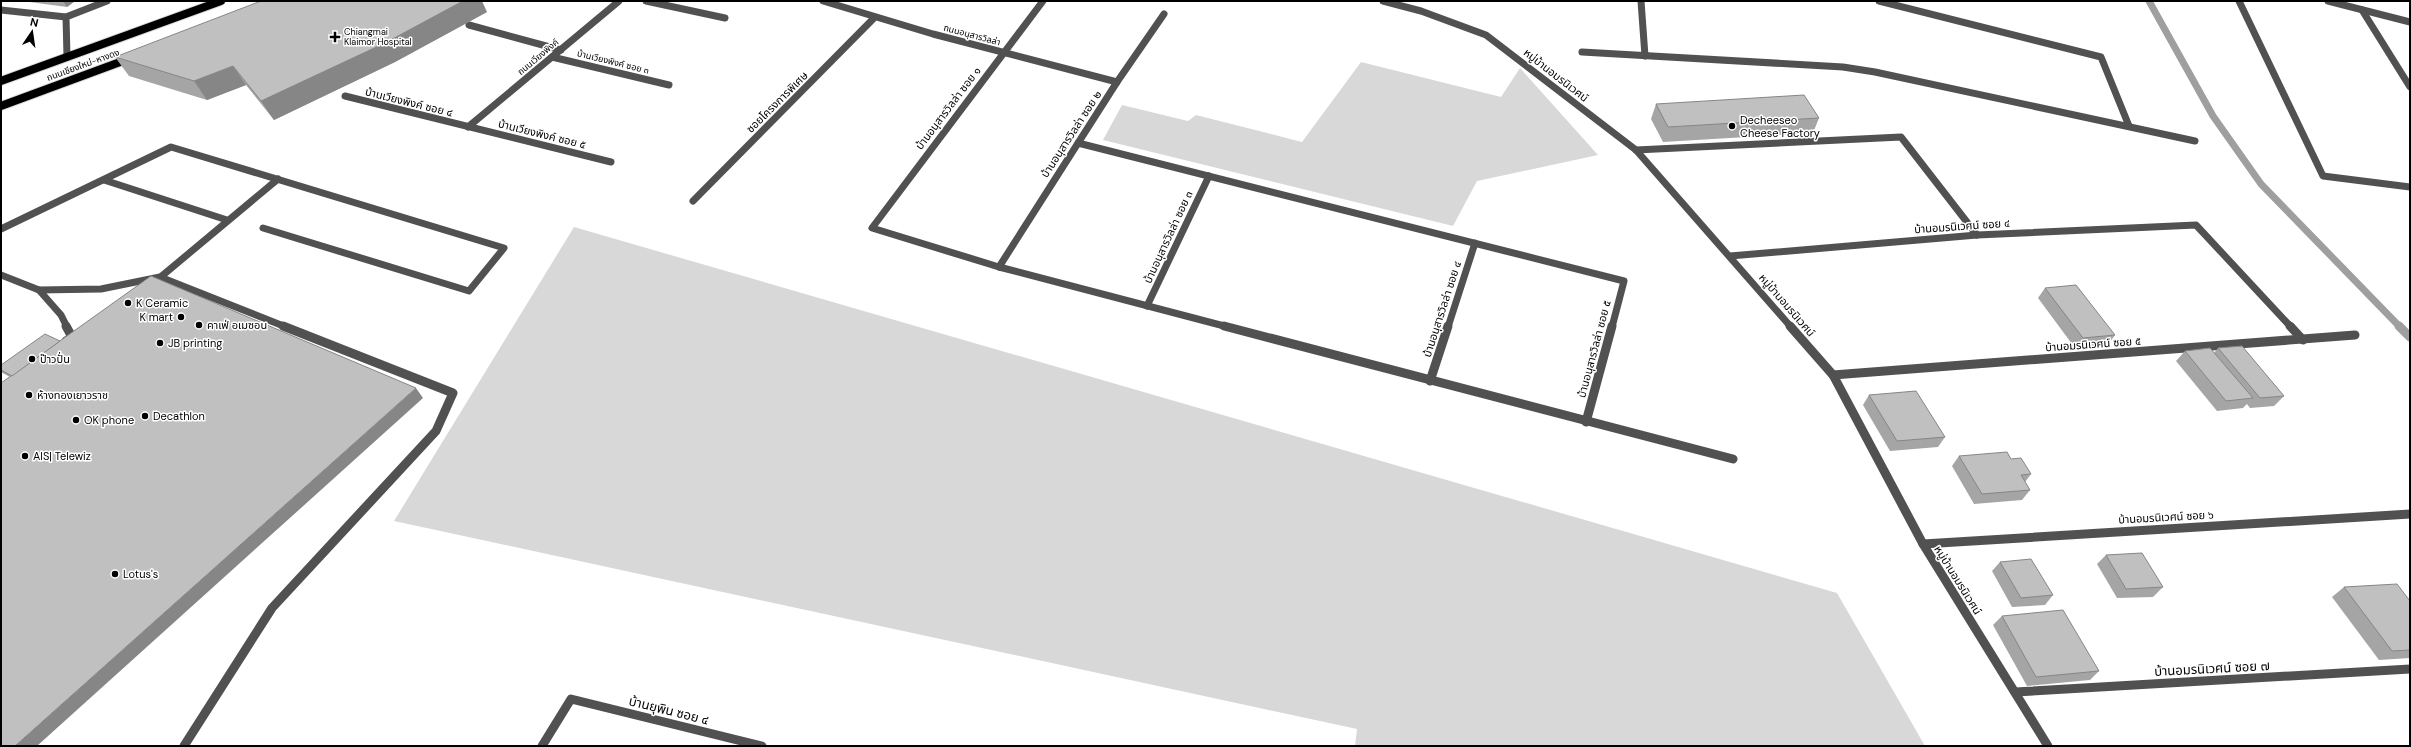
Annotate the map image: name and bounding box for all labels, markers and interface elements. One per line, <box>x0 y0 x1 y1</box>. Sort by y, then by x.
north arrow <box>12 12 52 52</box>
text: N <box>29 15 40 30</box>
street label: ถนนอนุสารวิลล่า <box>942 22 1002 48</box>
place label: Chiangmai Klaimor Hospital <box>344 26 412 48</box>
marker: Chiangmai Klaimor Hospital <box>329 31 341 43</box>
street label: ถนนเวียงพิงค์ <box>515 36 561 78</box>
street label: หมู่บ้านอมรนิเวศน์ <box>1521 45 1591 105</box>
street label: ถนนเชียงใหม่-หางดง <box>45 46 121 84</box>
street label: บ้านเวียงพิงค์ ซอย ๓ <box>576 47 650 77</box>
street label: บ้านอนุสารวิลล่า ซอย ๑ <box>912 64 984 152</box>
street label: ซอยโครงการพิเศษ <box>743 68 811 136</box>
street label: บ้านเวียงพิงค์ ซอย ๔ <box>364 84 454 120</box>
street label: บ้านอนุสารวิลล่า ซอย ๒ <box>1038 88 1105 180</box>
place label: Decheeseo Cheese Factory <box>1740 113 1820 140</box>
street label: บ้านเวียงพิงค์ ซอย ๕ <box>497 116 587 152</box>
marker: Decheeseo Cheese Factory <box>1727 121 1737 131</box>
street label: บ้านอนุสารวิลล่า ซอย ๓ <box>1140 189 1196 285</box>
street label: บ้านอมรนิเวศน์ ซอย ๔ <box>1914 216 2010 236</box>
street label: บ้านอนุสารวิลล่า ซอย ๔ <box>1420 259 1464 359</box>
street label: หมู่บ้านอมรนิเวศน์ <box>1756 271 1818 339</box>
place label: K Ceramic <box>136 296 188 310</box>
marker: K Ceramic <box>123 298 133 308</box>
street label: บ้านอนุสารวิลล่า ซอย ๕ <box>1574 299 1614 399</box>
place label: K mart <box>139 310 173 324</box>
marker: K mart <box>176 312 186 322</box>
place label: คาเฟ่ อเมซอน <box>207 318 267 332</box>
marker: คาเฟ่ อเมซอน <box>194 320 204 330</box>
street label: บ้านอมรนิเวศน์ ซอย ๕ <box>2045 334 2141 354</box>
place label: JB printing <box>168 336 222 350</box>
marker: JB printing <box>155 338 165 348</box>
place label: ป๊าวปั่น <box>40 351 70 366</box>
marker: ป๊าวปั่น <box>27 354 37 364</box>
place label: ห้างทองเยาวราช <box>37 388 108 402</box>
marker: ห้างทองเยาวราช <box>24 390 34 400</box>
place label: Decathlon <box>153 409 205 423</box>
marker: Decathlon <box>140 411 150 421</box>
place label: OK phone <box>84 413 134 427</box>
marker: OK phone <box>71 415 81 425</box>
place label: AIS| Telewiz <box>33 449 91 463</box>
marker: AIS| Telewiz <box>20 451 30 461</box>
street label: บ้านอมรนิเวศน์ ซอย ๖ <box>2118 507 2214 526</box>
street label: หมู่บ้านอมรนิเวศน์ <box>1931 543 1985 617</box>
place label: Lotus's <box>123 567 158 581</box>
marker: Lotus's <box>110 569 120 579</box>
street label: บ้านอมรนิเวศน์ ซอย ๗ <box>2154 657 2270 680</box>
street label: บ้านยุพิน ซอย ๔ <box>627 692 711 729</box>

